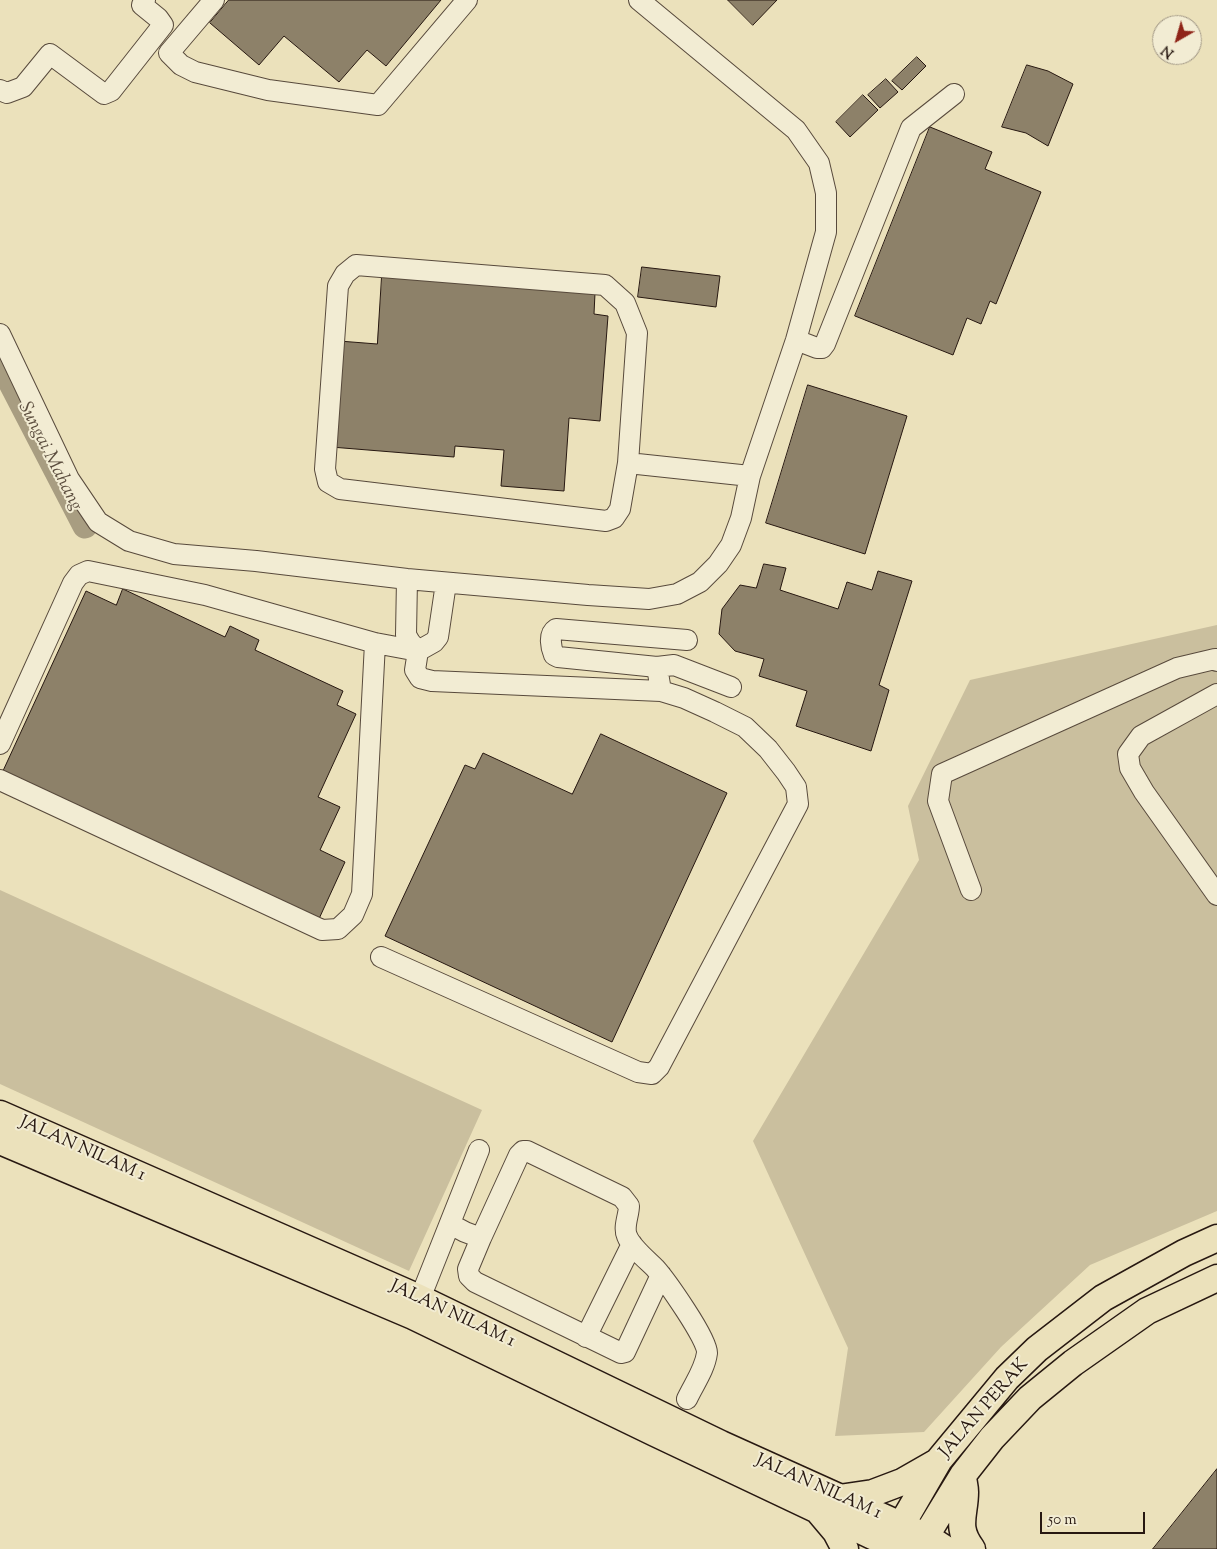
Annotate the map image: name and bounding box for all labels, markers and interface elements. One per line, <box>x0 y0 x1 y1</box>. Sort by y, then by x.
north arrow <box>1152 15 1202 65</box>
text: N <box>1158 40 1179 62</box>
water label: Sungai Mahang <box>12 399 86 515</box>
street label: JALAN NILAM 1 <box>16 1113 148 1187</box>
street label: JALAN NILAM 1 <box>386 1277 518 1353</box>
street label: JALAN PERAK <box>936 1355 1034 1463</box>
street label: JALAN NILAM 1 <box>752 1451 884 1525</box>
scale bar <box>1042 1502 1147 1534</box>
text: 50 m <box>1048 1510 1077 1531</box>

